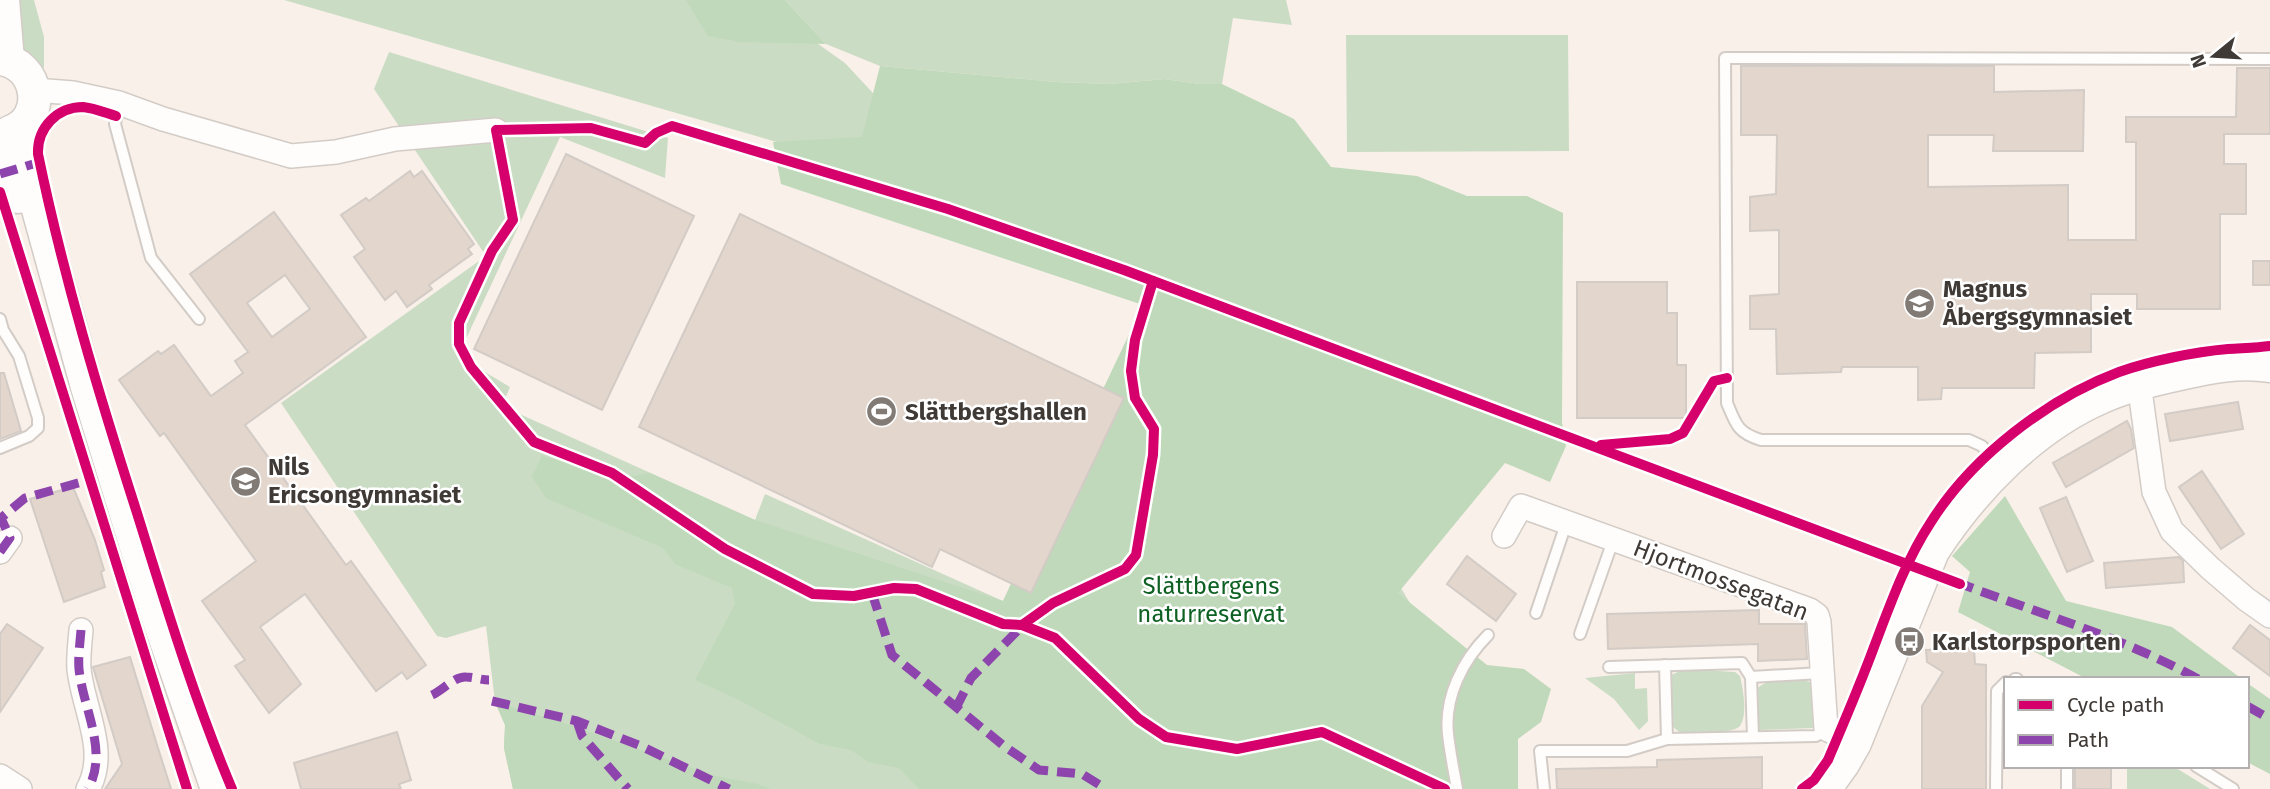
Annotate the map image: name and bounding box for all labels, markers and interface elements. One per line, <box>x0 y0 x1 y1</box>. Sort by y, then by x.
north arrow <box>2179 21 2249 91</box>
text: N <box>2185 52 2211 71</box>
place label: Magnus Åbergsgymnasiet <box>1942 275 2133 331</box>
school or university icon: Magnus Åbergsgymnasiet <box>1903 286 1937 320</box>
sports icon: Slättbergshallen <box>865 395 899 429</box>
place label: Slättbergshallen <box>905 398 1087 426</box>
place label: Nils Ericsongymnasiet <box>268 453 462 509</box>
school or university icon: Nils Ericsongymnasiet <box>228 464 262 498</box>
street label: Hjortmossegatan <box>1629 534 1813 626</box>
park label: Slättbergens naturreservat <box>1137 572 1285 628</box>
bus stop icon: Karlstorpsporten <box>1892 625 1926 659</box>
place label: Karlstorpsporten <box>1932 628 2121 656</box>
legend <box>2004 677 2249 768</box>
text: Cycle path <box>2067 692 2165 718</box>
text: Path <box>2067 727 2109 753</box>

